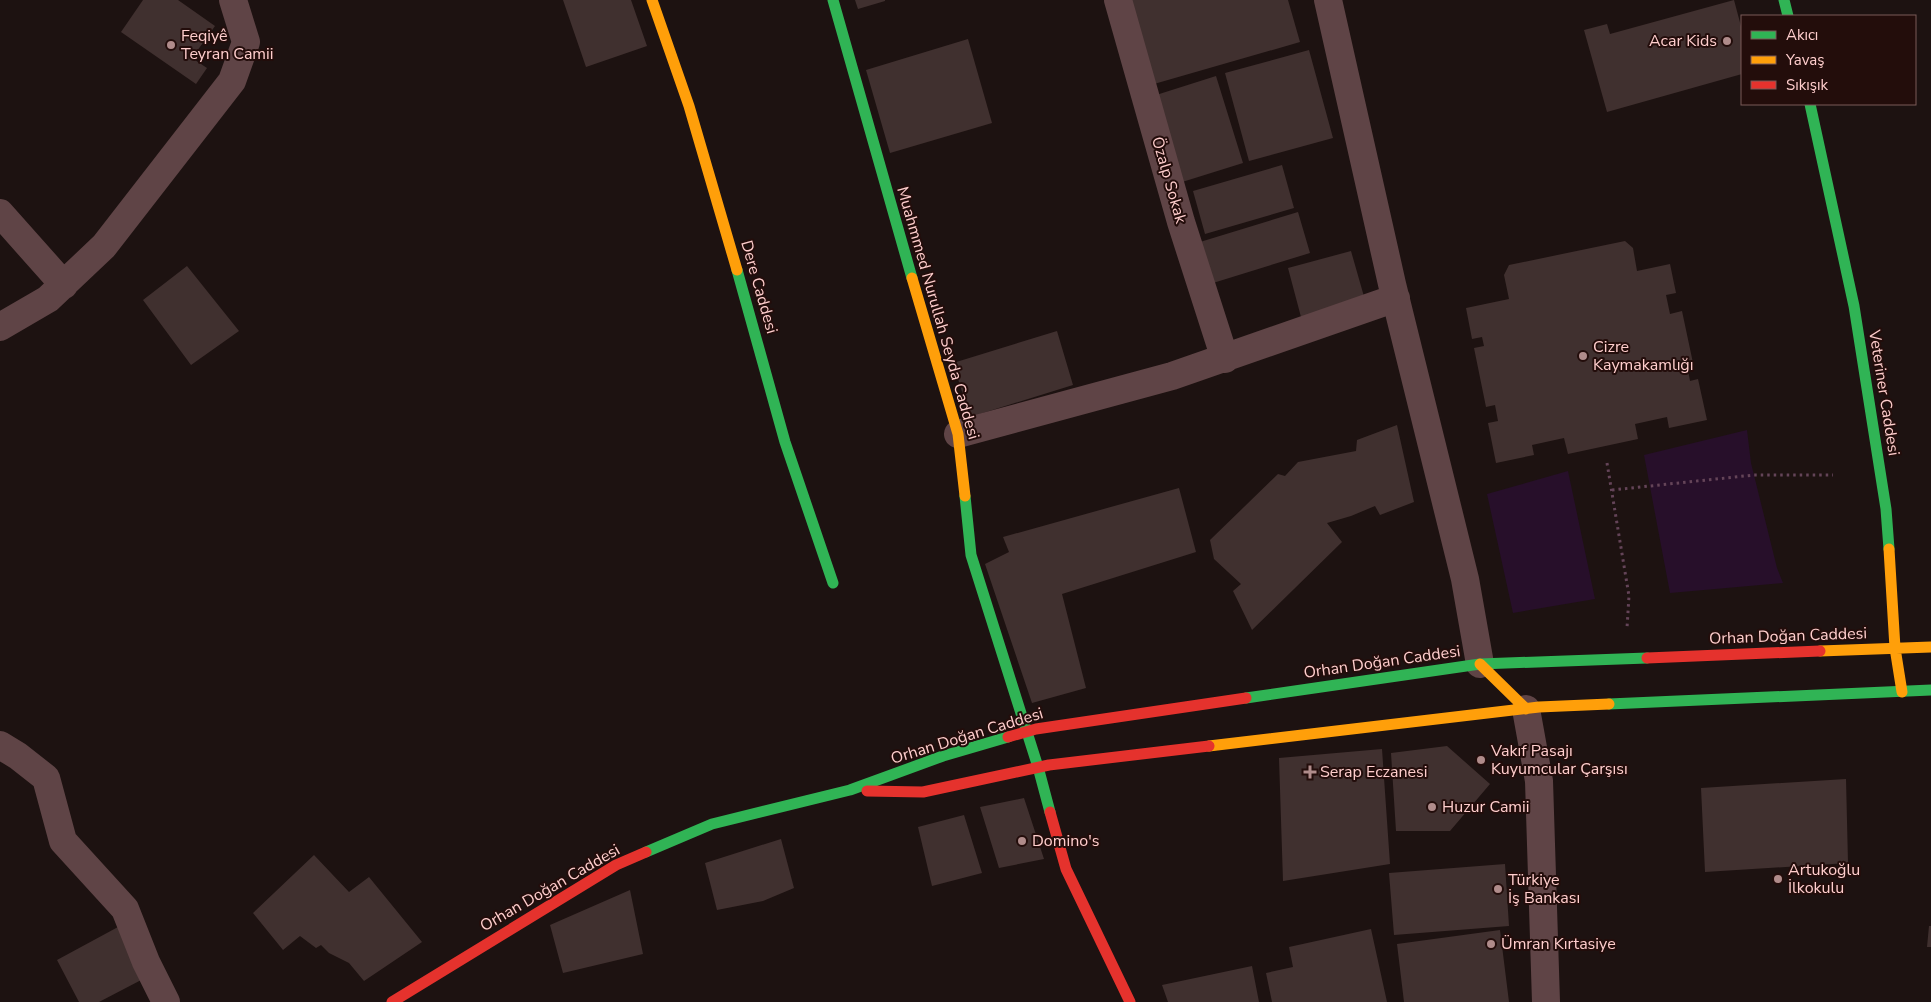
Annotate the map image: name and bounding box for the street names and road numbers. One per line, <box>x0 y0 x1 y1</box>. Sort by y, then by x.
street label: Özalp Sokak <box>1146 134 1192 227</box>
street label: Muahmmed Nurullah Seyda Caddesi <box>891 184 985 442</box>
street label: Dere Caddesi <box>735 238 783 336</box>
street label: Veteriner Caddesi <box>1863 328 1905 457</box>
street label: Orhan Doğan Caddesi <box>1709 622 1867 650</box>
street label: Orhan Doğan Caddesi <box>1302 640 1462 684</box>
street label: Orhan Doğan Caddesi <box>888 702 1046 770</box>
street label: Orhan Doğan Caddesi <box>476 839 624 937</box>

